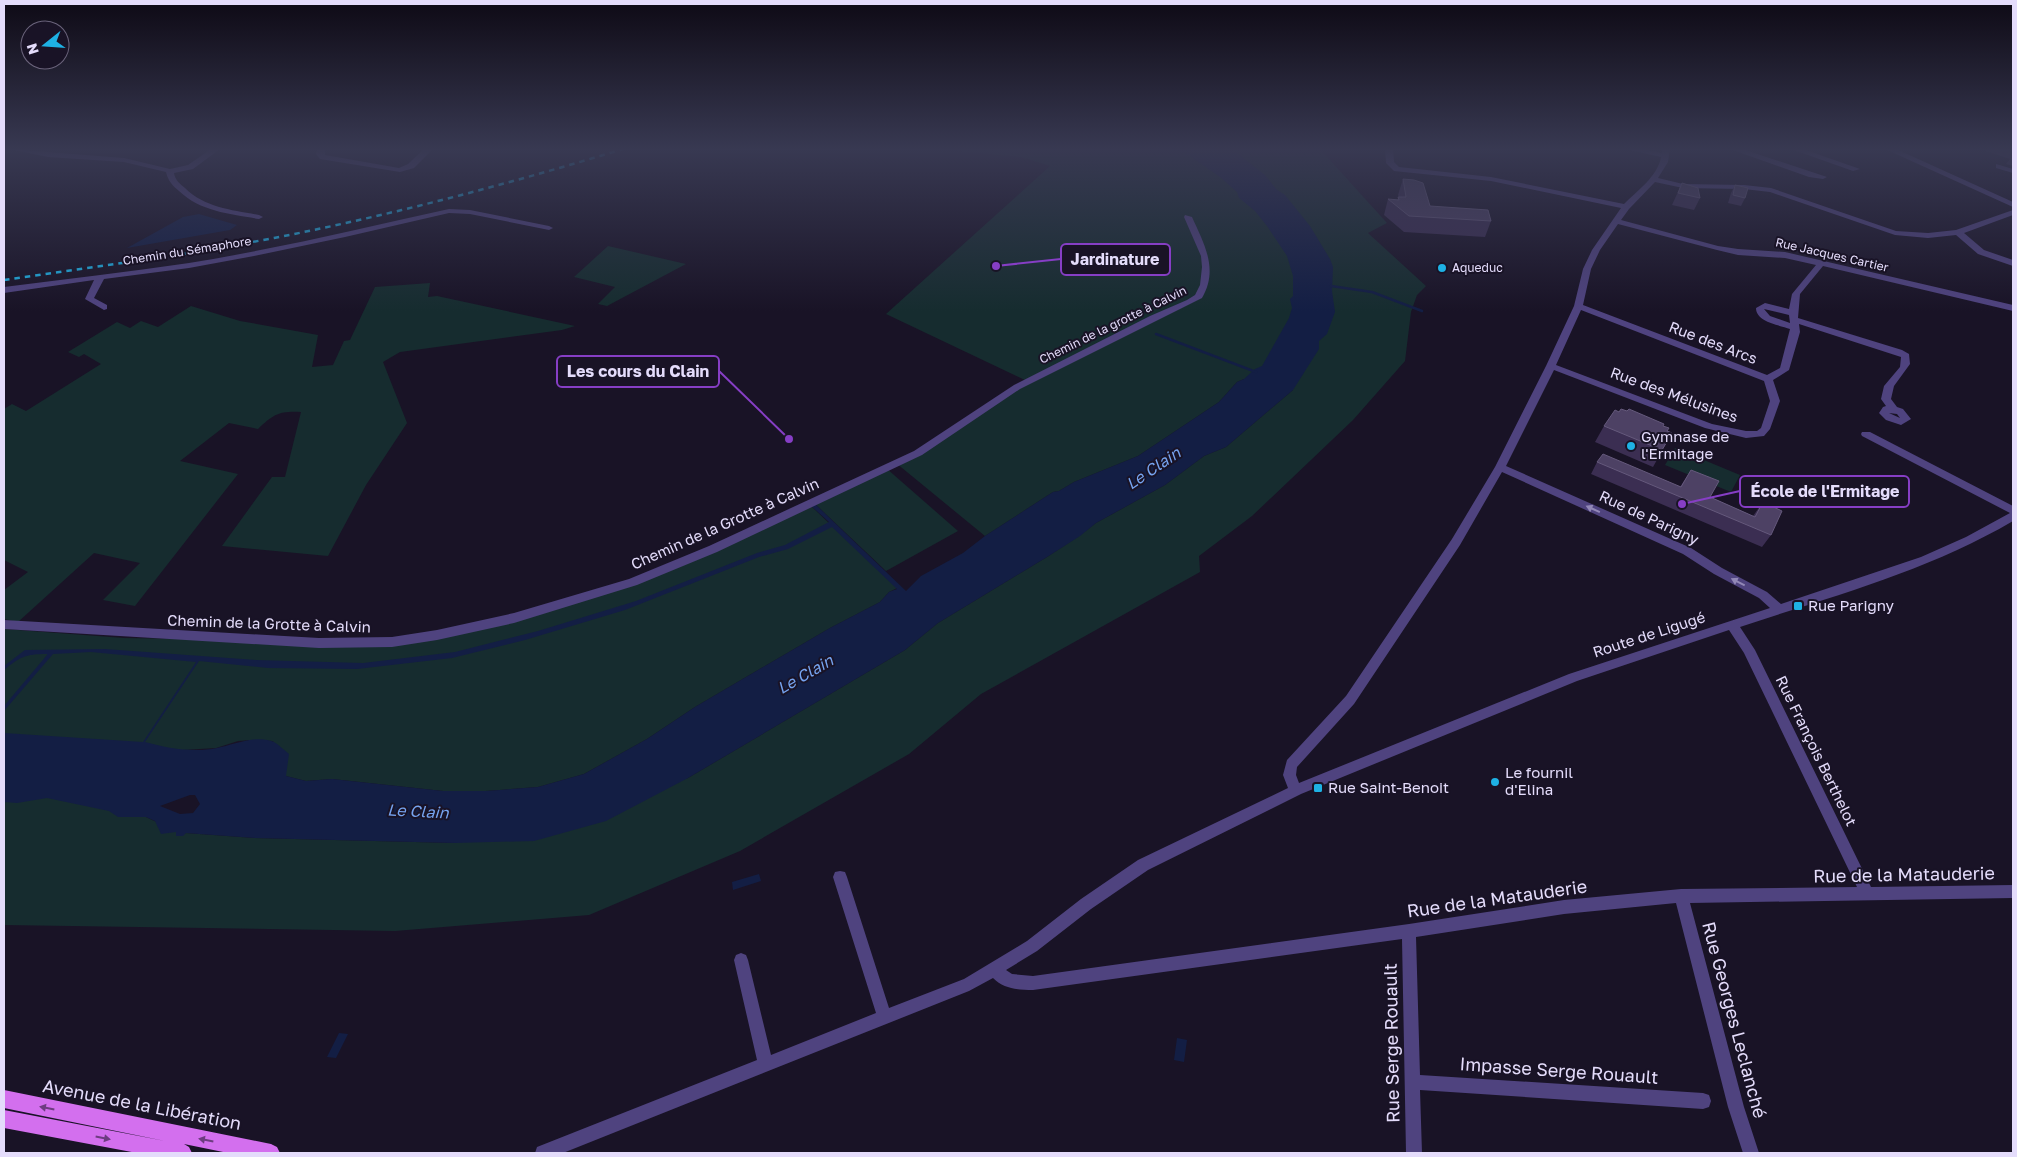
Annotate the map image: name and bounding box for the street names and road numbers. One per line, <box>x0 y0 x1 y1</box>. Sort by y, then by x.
street label: Chemin du Sémaphore <box>122 233 252 268</box>
street label: Rue Jacques Cartier <box>1774 234 1890 275</box>
street label: Chemin de la grotte à Calvin <box>1037 282 1189 367</box>
street label: Rue des Arcs <box>1667 317 1760 367</box>
street label: Rue des Mélusines <box>1608 363 1741 426</box>
street label: Chemin de la Grotte à Calvin <box>628 473 821 573</box>
street label: Rue de Parigny <box>1597 486 1703 548</box>
street label: Route de Ligugé <box>1590 607 1707 661</box>
street label: Chemin de la Grotte à Calvin <box>167 610 371 636</box>
street label: Rue François Berthelot <box>1773 672 1861 829</box>
street label: Rue de la Matauderie <box>1813 861 1995 887</box>
street label: Rue de la Matauderie <box>1405 874 1588 922</box>
street label: Rue Georges Leclanché <box>1698 919 1772 1120</box>
street label: Rue Serge Rouault <box>1379 963 1403 1123</box>
street label: Impasse Serge Rouault <box>1459 1052 1659 1088</box>
street label: Avenue de la Libération <box>41 1074 243 1134</box>

